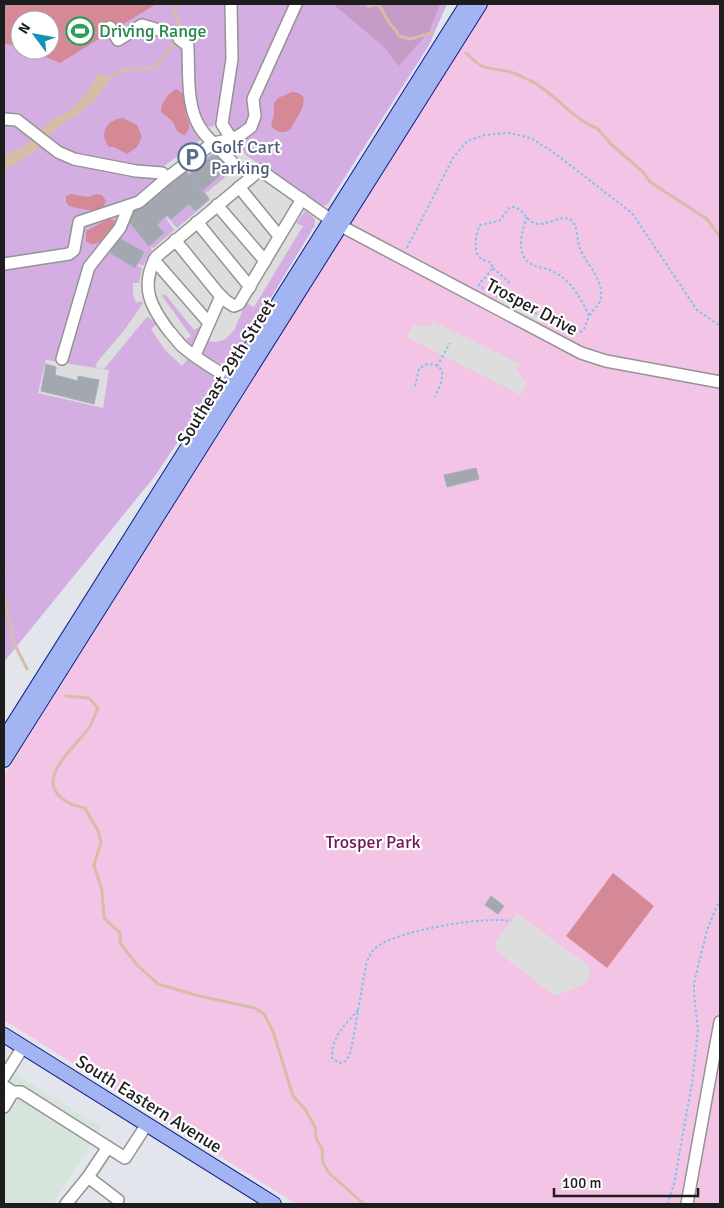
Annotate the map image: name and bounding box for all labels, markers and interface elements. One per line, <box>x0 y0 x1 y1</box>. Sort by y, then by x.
north arrow <box>10 10 60 60</box>
sports icon: Driving Range <box>65 16 95 46</box>
text: N <box>15 20 34 37</box>
place label: Driving Range <box>99 20 207 42</box>
place label: Golf Cart Parking <box>211 136 280 179</box>
parking icon: Golf Cart Parking <box>177 142 207 172</box>
street label: Trosper Drive <box>482 274 582 340</box>
street label: Southeast 29th Street <box>172 295 280 449</box>
park label: Trosper Park <box>325 831 421 853</box>
street label: South Eastern Avenue <box>72 1050 226 1158</box>
scale bar <box>554 1166 698 1198</box>
text: 100 m <box>562 1174 602 1192</box>

